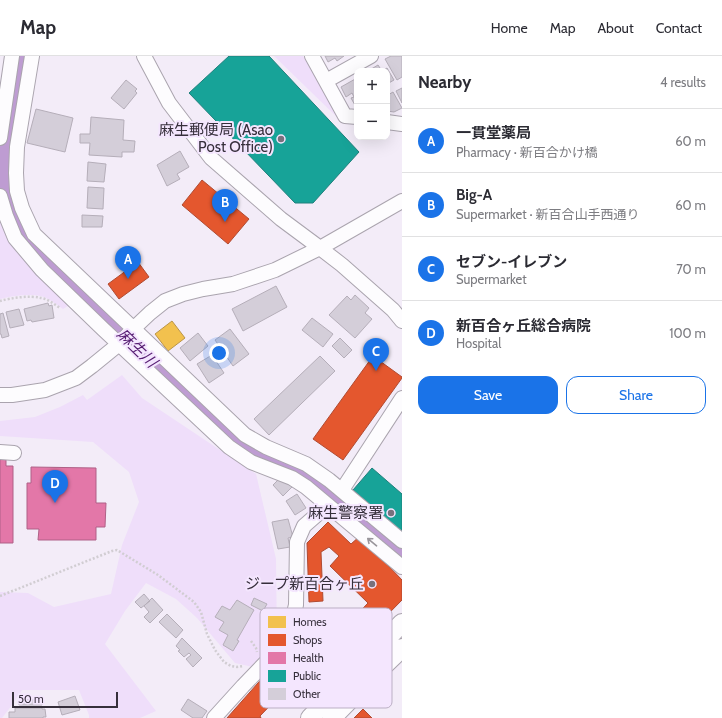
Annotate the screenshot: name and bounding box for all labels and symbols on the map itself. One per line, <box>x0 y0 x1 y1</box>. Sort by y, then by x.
place label: 麻生郵便局 (Asao Post Office) <box>159 121 273 156</box>
marker: 麻生郵便局 (Asao Post Office) <box>276 134 286 144</box>
pin: B <box>212 189 238 222</box>
pin: A <box>115 246 141 279</box>
water label: 麻生川 <box>113 324 162 373</box>
pin: C <box>363 338 389 371</box>
your location <box>209 343 229 363</box>
pin: D <box>42 470 68 503</box>
place label: 麻生警察署 <box>308 504 383 522</box>
marker: 麻生警察署 <box>386 508 396 518</box>
one-way arrow <box>367 537 378 546</box>
place label: ジープ新百合ヶ丘 <box>245 575 364 593</box>
marker: ジープ新百合ヶ丘 <box>367 579 377 589</box>
legend <box>260 608 392 708</box>
text: Homes <box>293 615 327 629</box>
text: Shops <box>293 633 322 647</box>
text: Health <box>293 651 324 665</box>
text: Public <box>293 669 321 683</box>
text: Other <box>293 687 321 701</box>
scale bar <box>12 690 118 709</box>

